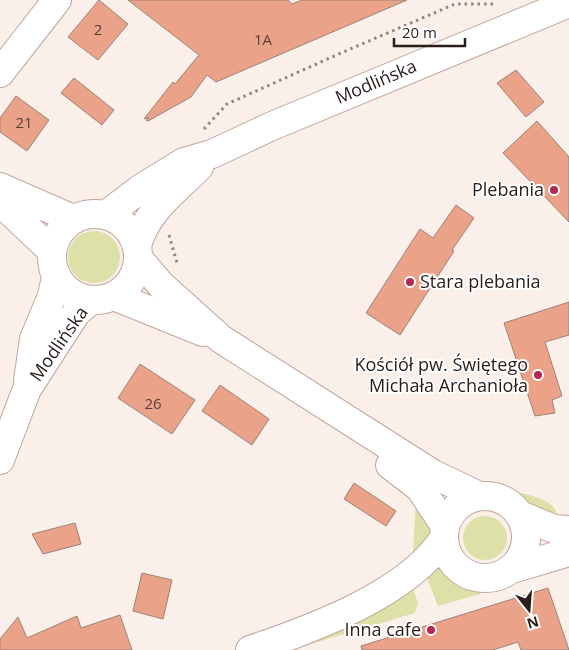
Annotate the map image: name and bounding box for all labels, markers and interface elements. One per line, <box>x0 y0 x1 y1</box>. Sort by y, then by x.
scale bar <box>394 15 465 47</box>
house number: 2 <box>94 19 102 39</box>
text: 20 m <box>402 22 437 42</box>
house number: 1A <box>254 29 273 49</box>
street label: Modlińska <box>331 53 420 109</box>
house number: 21 <box>15 112 33 132</box>
place label: Plebania <box>472 177 544 201</box>
marker: Plebania <box>548 184 560 196</box>
place label: Stara plebania <box>420 269 541 293</box>
marker: Stara plebania <box>404 276 416 288</box>
street label: Modlińska <box>24 301 93 386</box>
place label: Kościół pw. Świętego Michała Archanioła <box>354 352 528 397</box>
marker: Kościół pw. Świętego Michała Archanioła <box>532 369 544 381</box>
house number: 26 <box>144 393 162 413</box>
north arrow <box>504 585 554 635</box>
text: N <box>525 612 541 634</box>
place label: Inna cafe <box>344 617 421 641</box>
marker: Inna cafe <box>425 624 437 636</box>

